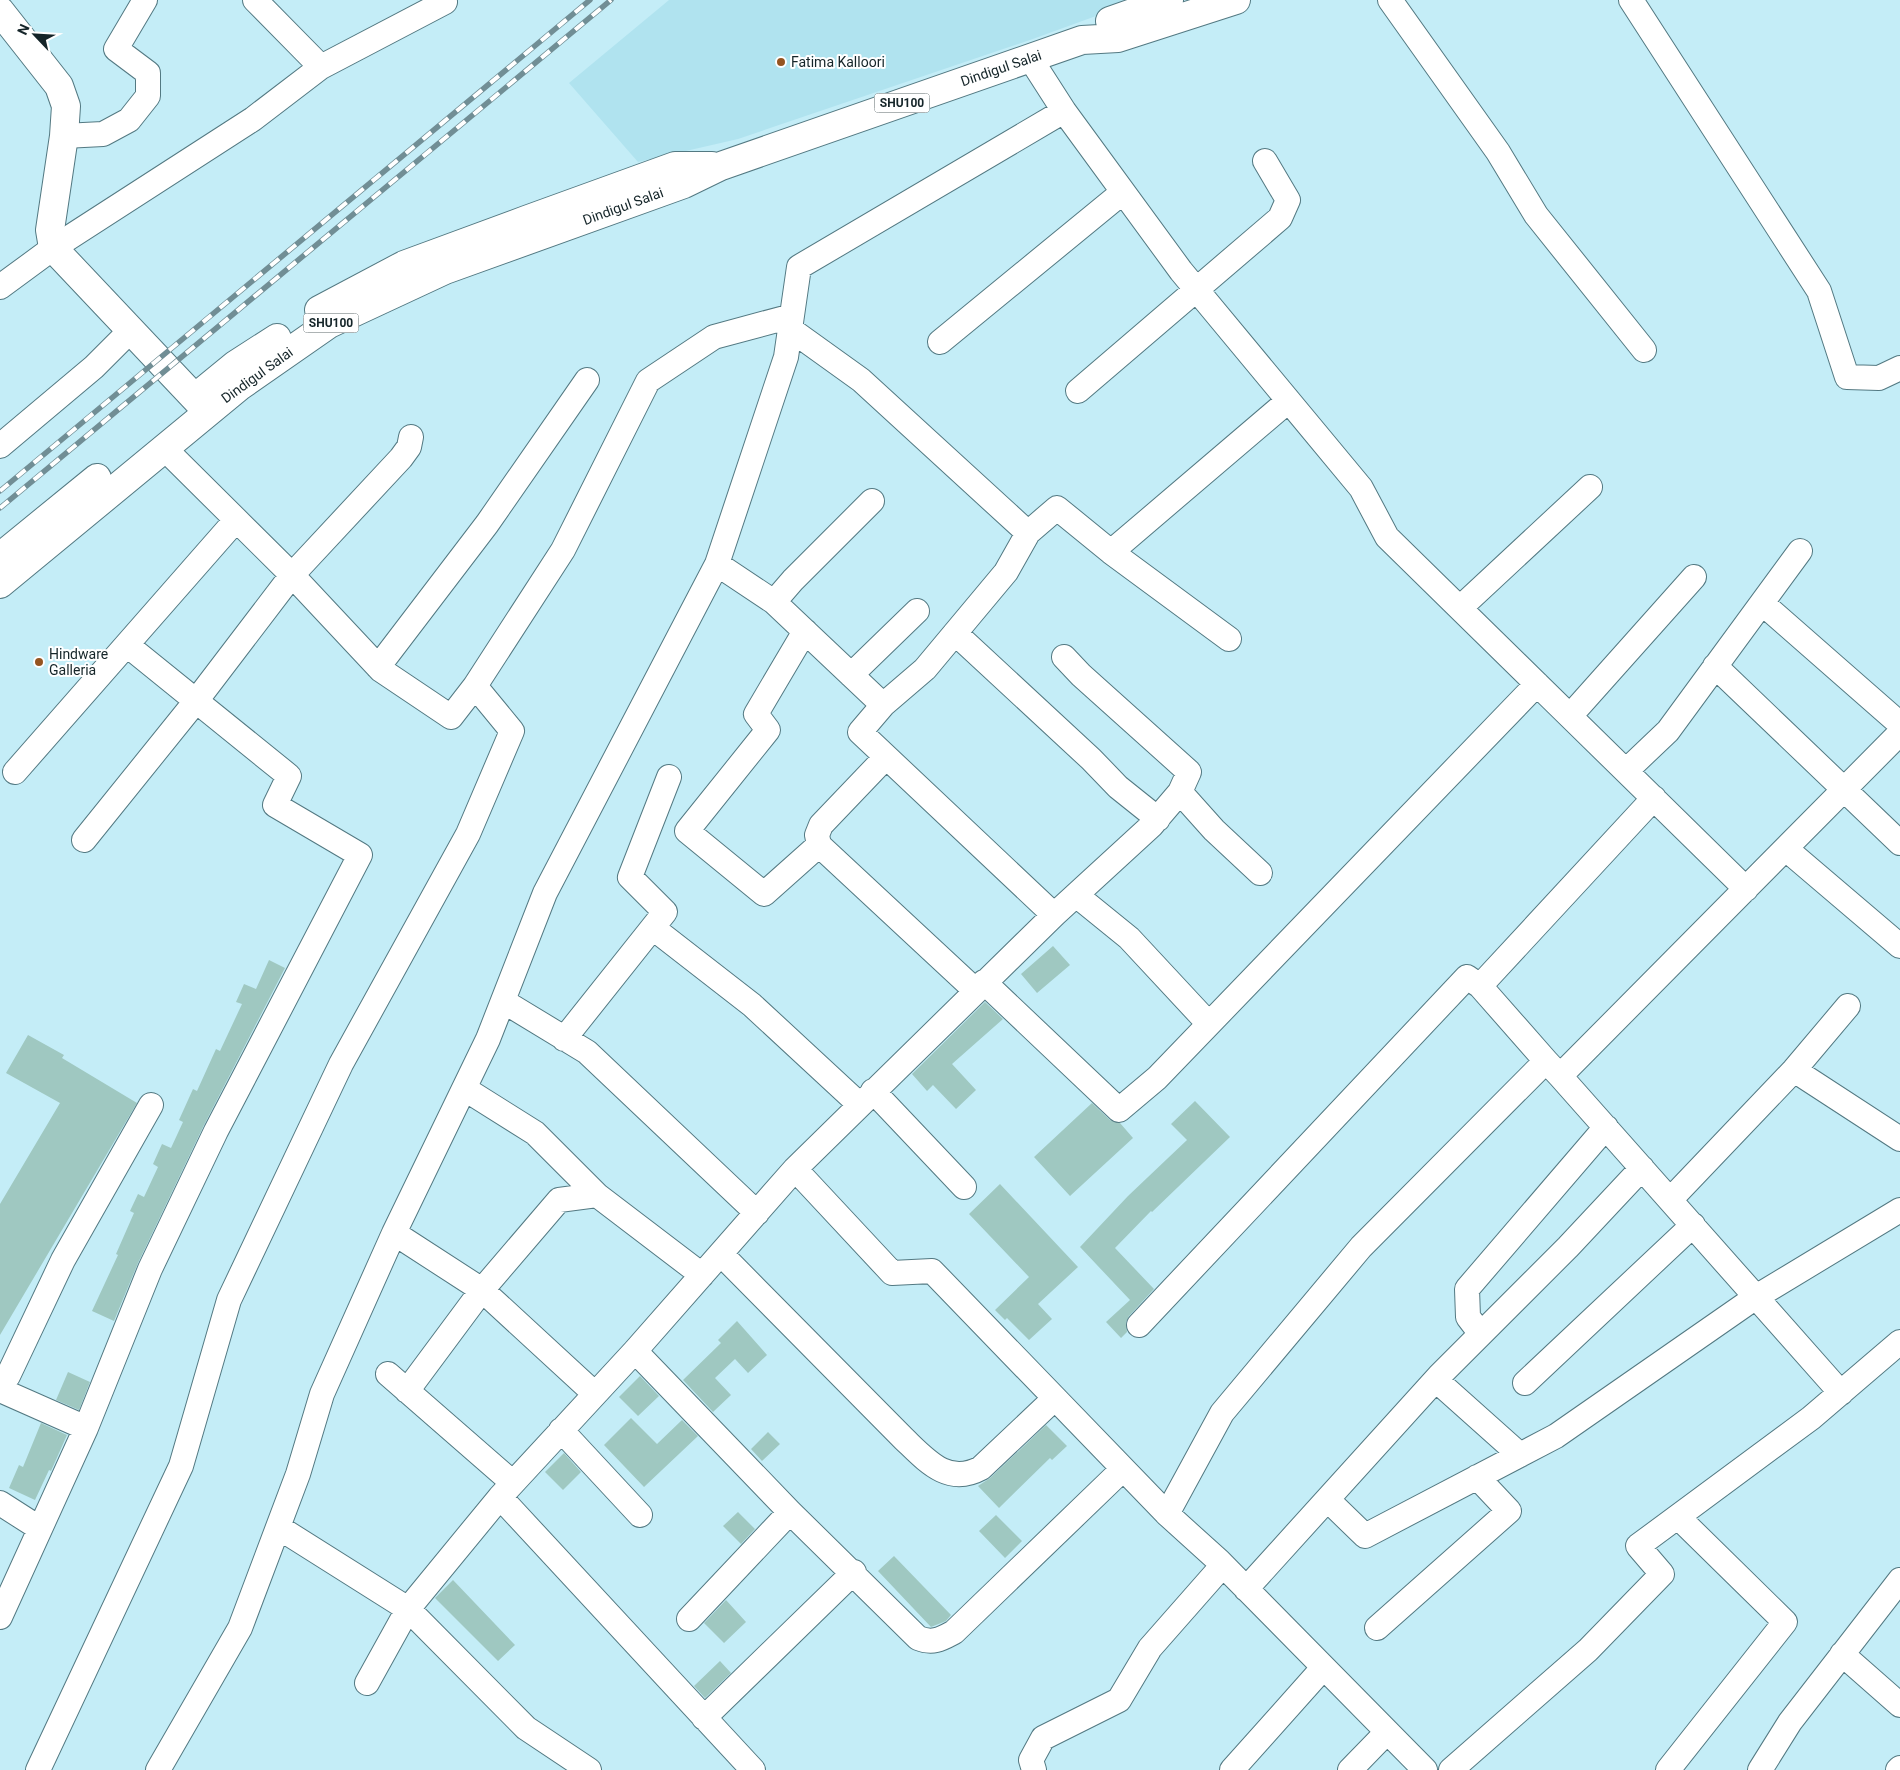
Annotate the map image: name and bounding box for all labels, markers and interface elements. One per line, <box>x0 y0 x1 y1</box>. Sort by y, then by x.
north arrow <box>10 10 60 60</box>
text: N <box>14 22 33 37</box>
street label: Dindigul Salai <box>958 47 1044 89</box>
place label: Fatima Kalloori <box>791 54 885 70</box>
marker: Fatima Kalloori <box>775 56 787 68</box>
road number: SHU100 <box>874 94 930 112</box>
street label: Dindigul Salai <box>581 184 665 228</box>
road number: SHU100 <box>304 314 358 332</box>
street label: Dindigul Salai <box>218 344 296 406</box>
place label: Hindware Galleria <box>49 646 108 678</box>
marker: Hindware Galleria <box>33 656 45 668</box>

